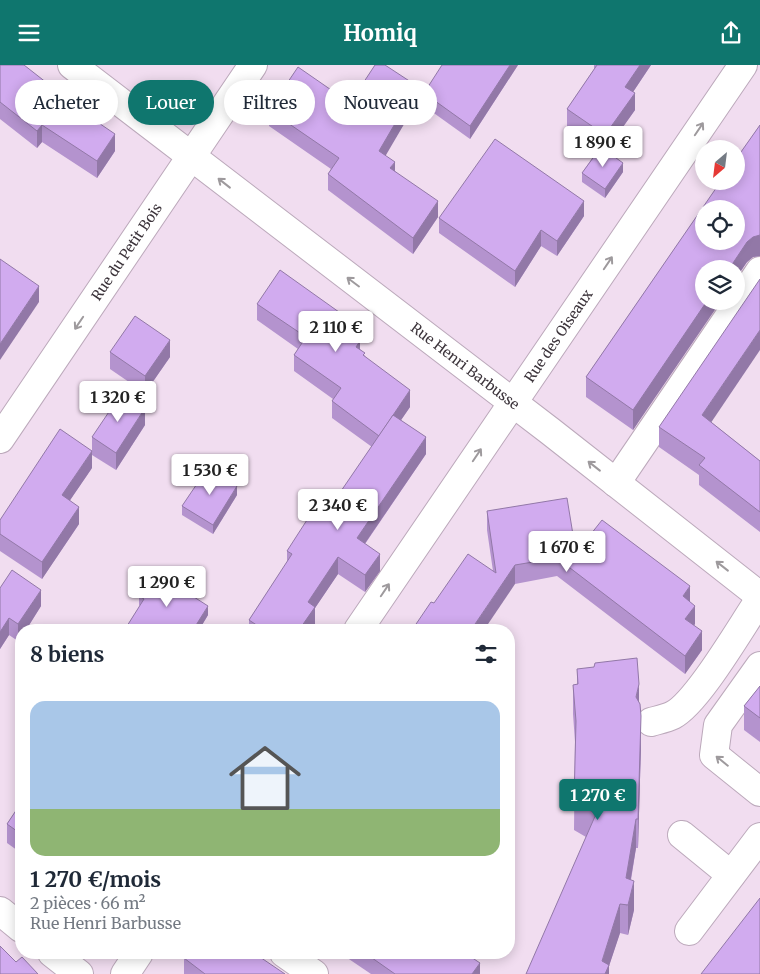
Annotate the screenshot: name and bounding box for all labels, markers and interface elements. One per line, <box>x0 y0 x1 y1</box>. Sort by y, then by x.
icon: menu <box>15 19 43 47</box>
text: Homiq <box>343 19 417 47</box>
icon: share <box>717 19 745 47</box>
chip: Acheter <box>15 80 118 125</box>
chip: Louer <box>128 80 214 125</box>
chip: Filtres <box>224 80 315 125</box>
chip: Nouveau <box>325 80 437 125</box>
one-way arrow <box>694 122 704 136</box>
pin: 1 890 € <box>557 126 649 168</box>
text: 1 890 € <box>575 132 631 152</box>
north arrow <box>695 140 745 190</box>
map controls <box>695 140 745 310</box>
one-way arrow <box>218 178 231 189</box>
street label: Rue du Petit Bois <box>87 200 166 304</box>
button: locate <box>695 200 745 250</box>
one-way arrow <box>603 257 613 271</box>
button: layers <box>695 260 745 310</box>
one-way arrow <box>347 277 360 288</box>
street label: Rue des Oiseaux <box>520 285 597 386</box>
pin: 2 110 € <box>290 311 382 353</box>
one-way arrow <box>74 315 84 329</box>
text: 2 110 € <box>309 317 363 337</box>
street label: Rue Henri Barbusse <box>407 319 523 413</box>
pin: 1 320 € <box>72 381 164 423</box>
text: 1 320 € <box>90 387 146 407</box>
one-way arrow <box>472 449 482 463</box>
pin: 1 530 € <box>164 453 256 496</box>
text: 1 530 € <box>182 460 238 480</box>
one-way arrow <box>587 461 601 471</box>
pin: 2 340 € <box>292 489 384 531</box>
text: 2 340 € <box>309 495 367 515</box>
pin: 1 670 € <box>521 531 613 573</box>
text: 1 670 € <box>539 537 595 557</box>
one-way arrow <box>716 561 729 572</box>
pin: 1 290 € <box>121 565 213 608</box>
text: 1 290 € <box>139 572 195 592</box>
one-way arrow <box>380 583 390 597</box>
icon: filters <box>472 640 500 668</box>
text: 8 biens <box>30 641 104 668</box>
icon: home <box>220 733 310 823</box>
one-way arrow <box>716 756 729 767</box>
pin: 1 270 € <box>552 779 644 821</box>
text: 1 270 € <box>570 785 626 805</box>
text: 1 270 €/mois <box>30 866 161 893</box>
text: 2 pièces · 66 m² <box>30 893 146 913</box>
text: Rue Henri Barbusse <box>30 913 181 933</box>

